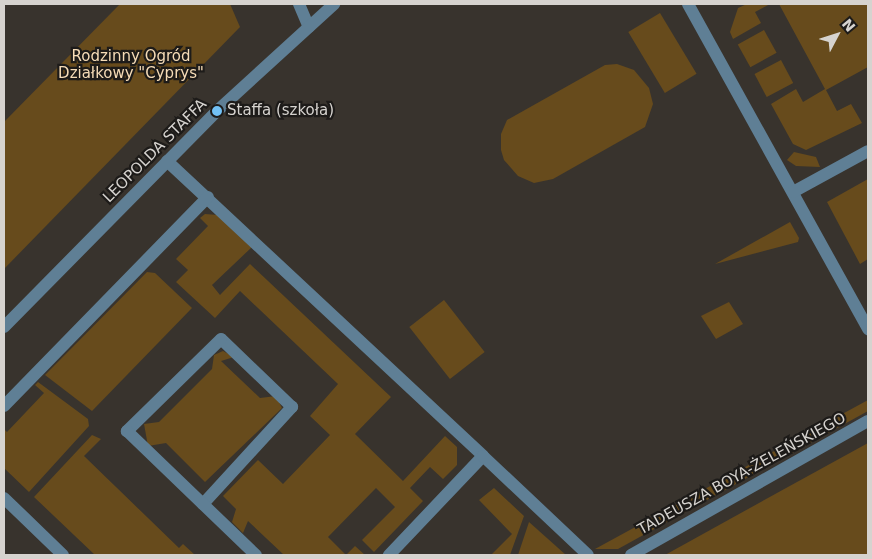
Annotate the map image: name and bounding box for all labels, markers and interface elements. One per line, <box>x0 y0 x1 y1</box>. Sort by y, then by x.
north arrow <box>812 10 862 60</box>
text: N <box>839 16 858 35</box>
park label: Rodzinny Ogród Działkowy "Cyprys" <box>58 47 204 82</box>
street label: LEOPOLDA STAFFA <box>99 95 211 207</box>
place label: Staffa (szkoła) <box>227 102 334 120</box>
marker: Staffa (szkoła) <box>211 105 223 117</box>
street label: TADEUSZA BOYA-ŻELEŃSKIEGO <box>635 409 849 539</box>

